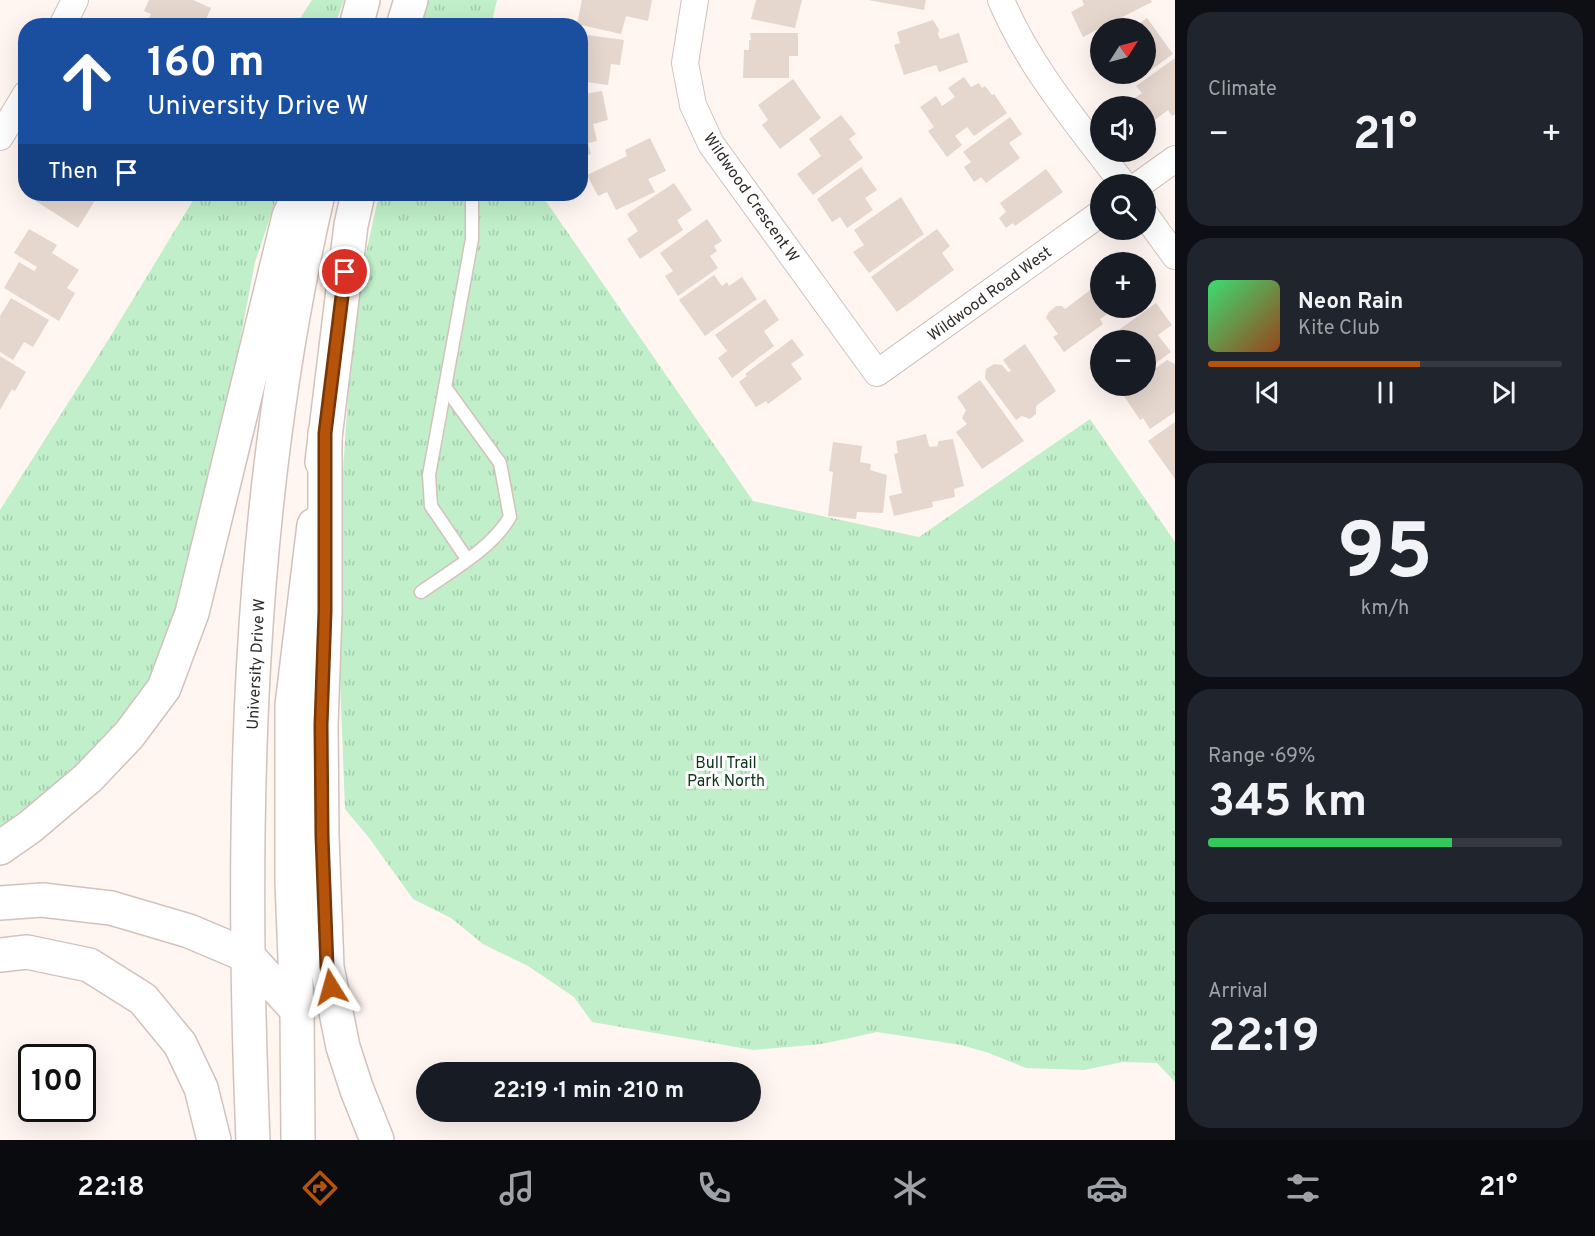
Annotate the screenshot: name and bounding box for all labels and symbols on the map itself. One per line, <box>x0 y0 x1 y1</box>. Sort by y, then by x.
north arrow <box>1090 18 1156 84</box>
street label: Wildwood Crescent W <box>698 129 803 267</box>
street label: Wildwood Road West <box>924 243 1056 346</box>
pin <box>319 246 370 297</box>
street label: University Drive W <box>244 598 270 730</box>
park label: Bull Trail Park North <box>687 754 765 792</box>
position arrow <box>299 955 363 1019</box>
speed limit sign: 100 <box>18 1044 96 1122</box>

